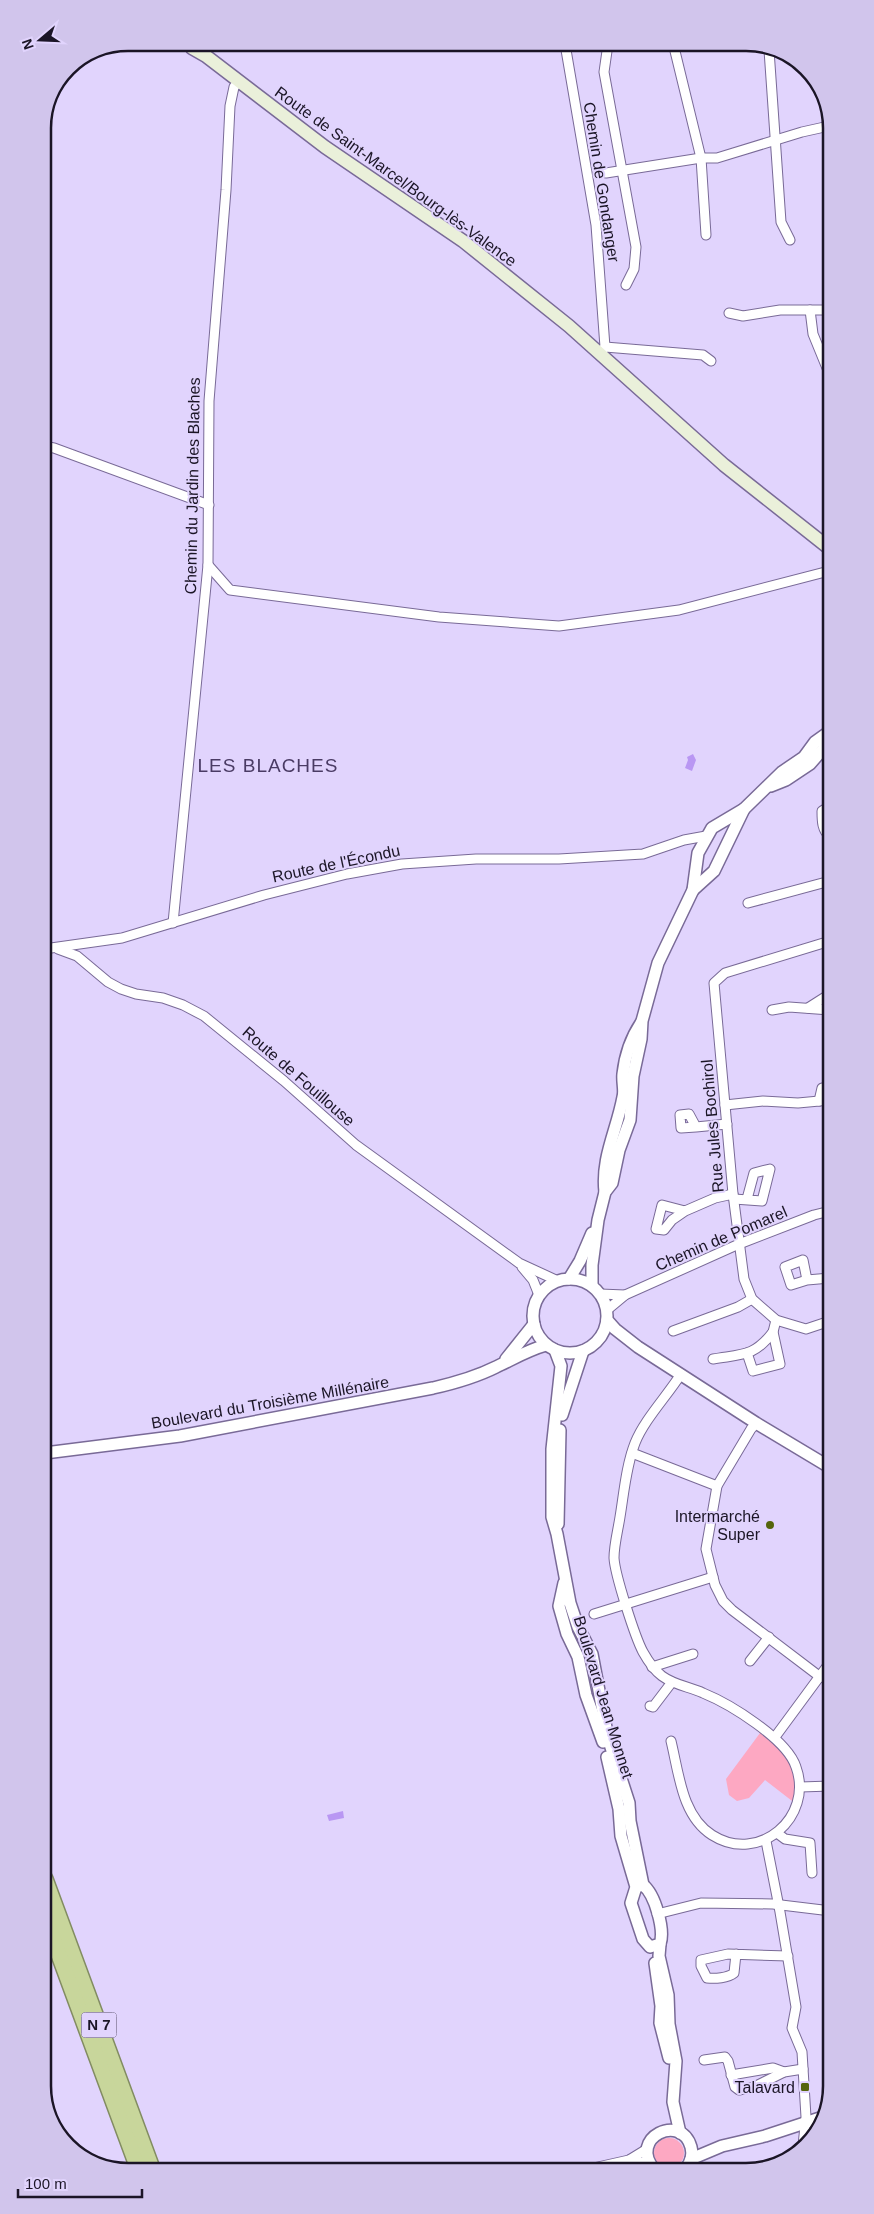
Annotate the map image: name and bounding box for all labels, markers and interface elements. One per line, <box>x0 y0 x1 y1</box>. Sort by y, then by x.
north arrow <box>15 15 65 65</box>
text: N <box>18 37 37 52</box>
street label: Route de Saint-Marcel/Bourg-lès-Valence <box>272 83 520 270</box>
street label: Chemin de Gondanger <box>580 101 623 264</box>
street label: Chemin du Jardin des Blaches <box>182 377 203 595</box>
district label: LES BLACHES <box>198 755 338 776</box>
street label: Route de l'Écondu <box>270 841 402 885</box>
street label: Route de Fouillouse <box>239 1023 358 1130</box>
street label: Rue Jules Bochirol <box>698 1059 727 1193</box>
street label: Chemin de Pomarel <box>653 1203 790 1274</box>
street label: Boulevard du Troisième Millénaire <box>150 1373 390 1432</box>
place label: Intermarché Super <box>675 1508 761 1543</box>
marker: Intermarché Super <box>764 1519 776 1531</box>
street label: Boulevard Jean Monnet <box>571 1614 637 1781</box>
road number: N 7 <box>82 2012 116 2038</box>
place label: Talavard <box>735 2079 795 2096</box>
marker: Talavard <box>799 2081 811 2093</box>
scale bar <box>18 2166 141 2198</box>
text: 100 m <box>25 2175 67 2192</box>

